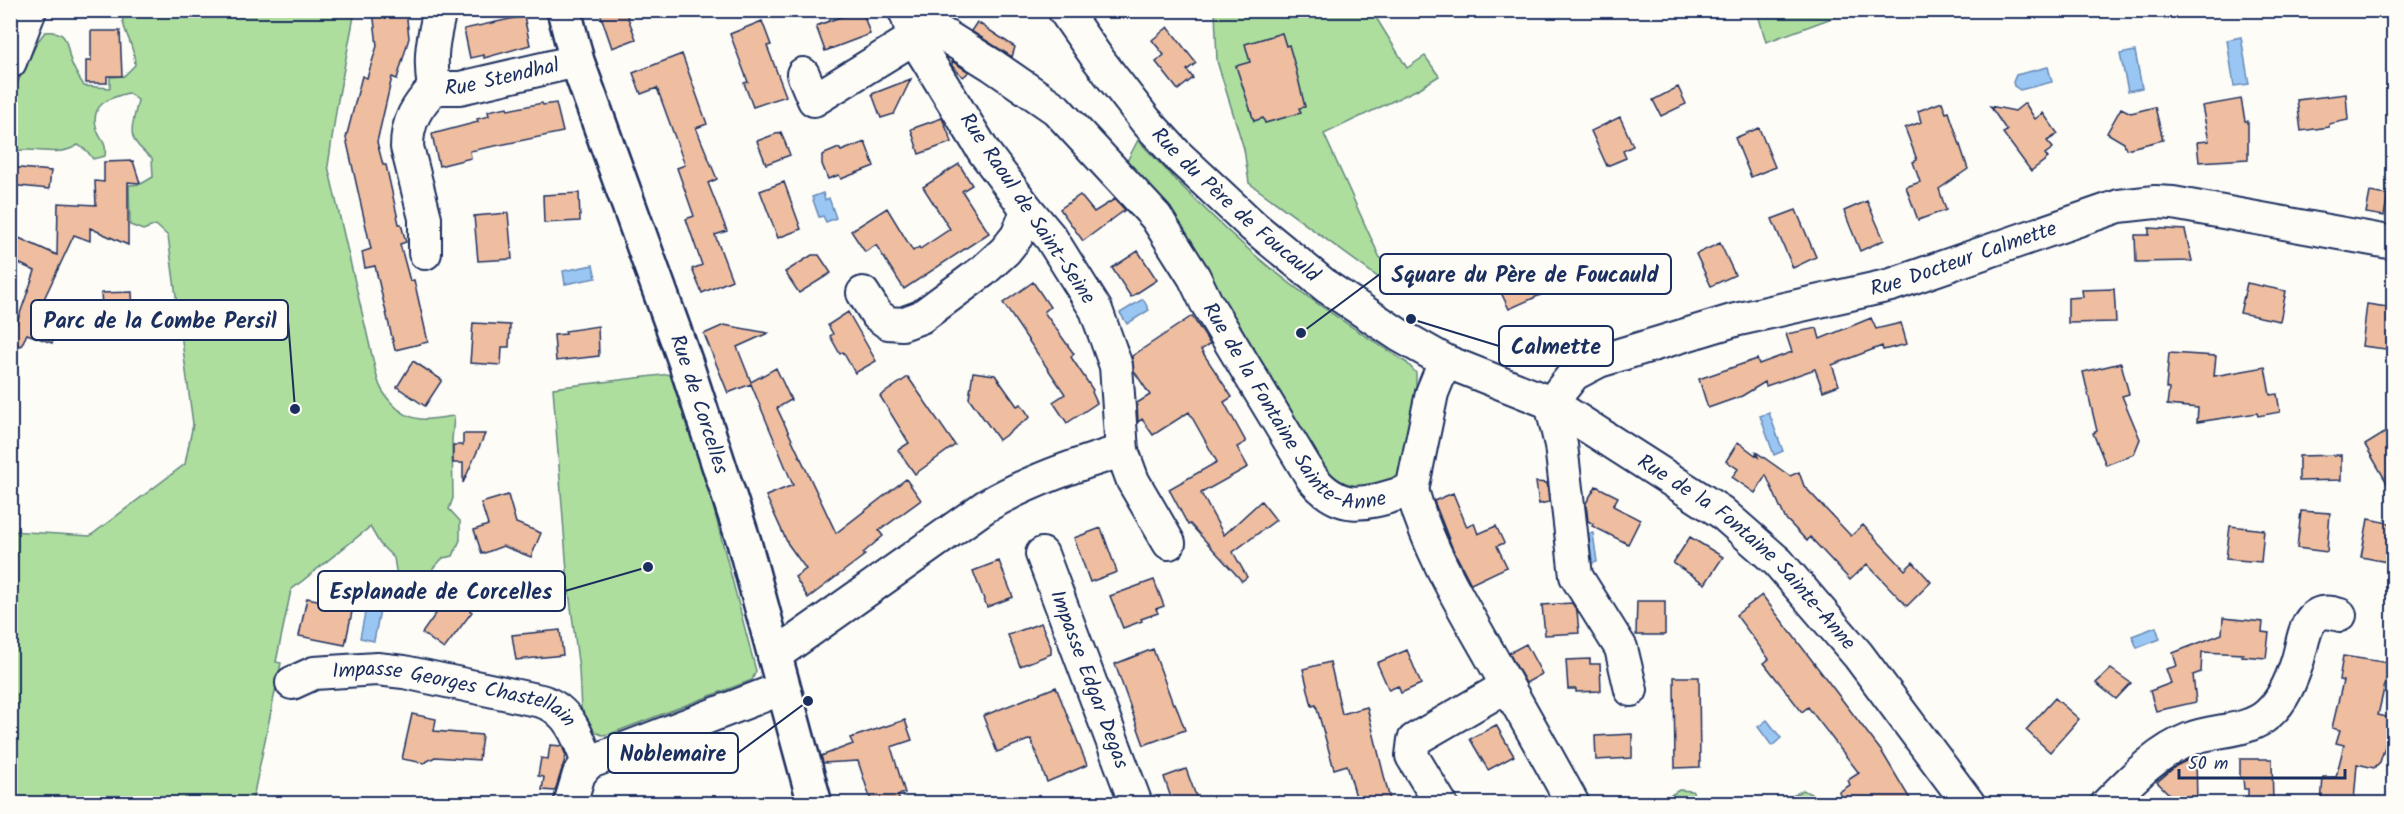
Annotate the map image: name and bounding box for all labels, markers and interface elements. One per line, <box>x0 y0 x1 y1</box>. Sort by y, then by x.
street label: Rue Stendhal <box>445 49 563 105</box>
street label: Rue Raoul de Saint-Seine <box>950 106 1104 312</box>
street label: Rue du Père de Foucauld <box>1143 120 1327 291</box>
street label: Rue Docteur Calmette <box>1867 212 2062 306</box>
callout: Square du Père de Foucauld <box>1380 254 1671 294</box>
text: Square du Père de Foucauld <box>1392 259 1660 294</box>
street label: Rue de la Fontaine Sainte-Anne <box>1193 296 1391 519</box>
callout: Parc de la Combe Persil <box>31 300 288 340</box>
text: Parc de la Combe Persil <box>43 305 277 340</box>
callout: Calmette <box>1499 326 1613 366</box>
street label: Rue de Corcelles <box>660 330 737 478</box>
text: Calmette <box>1511 331 1601 366</box>
street label: Rue de la Fontaine Sainte-Anne <box>1631 446 1864 658</box>
callout: Esplanade de Corcelles <box>318 571 565 611</box>
text: Esplanade de Corcelles <box>330 576 553 611</box>
street label: Impasse Edgar Degas <box>1041 585 1138 774</box>
street label: Impasse Georges Chastellain <box>331 652 584 734</box>
callout: Noblemaire <box>608 733 738 773</box>
text: Noblemaire <box>620 738 727 773</box>
scale bar <box>2179 742 2346 780</box>
text: 50 m <box>2188 750 2228 779</box>

